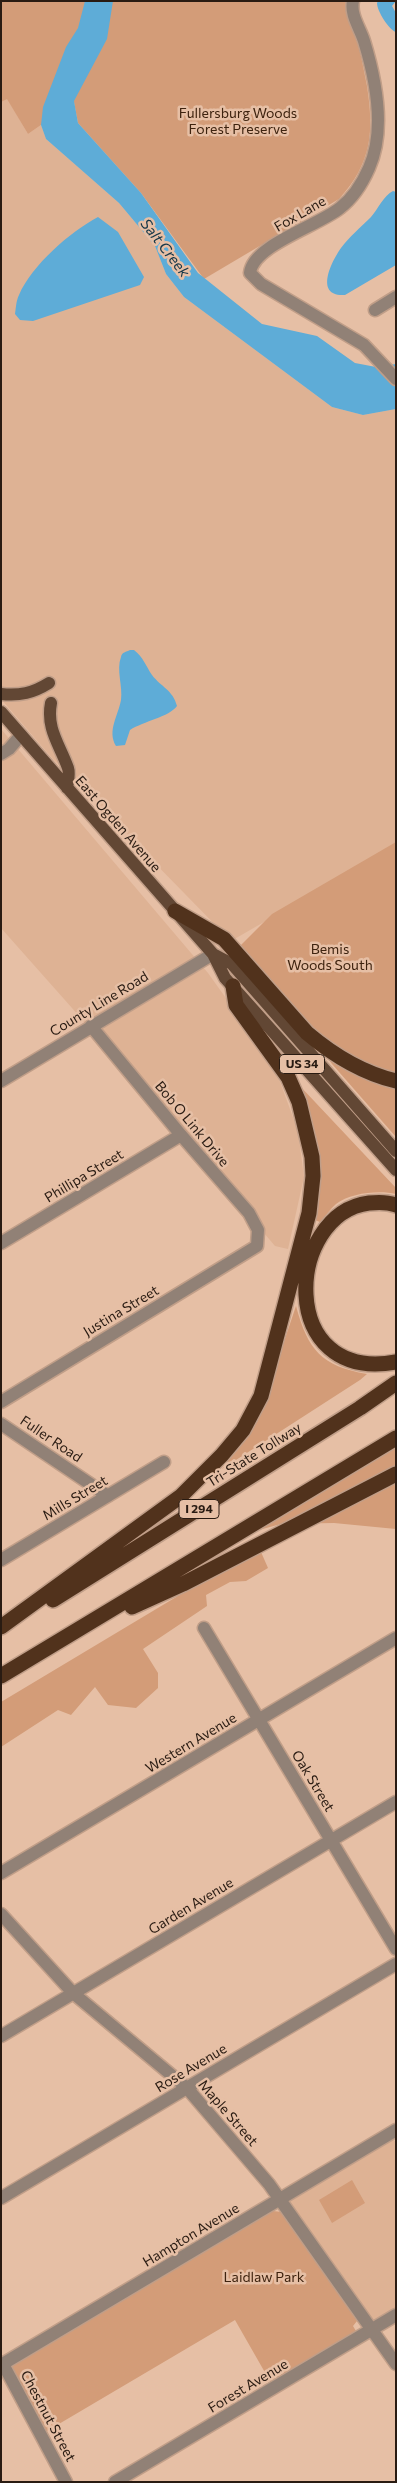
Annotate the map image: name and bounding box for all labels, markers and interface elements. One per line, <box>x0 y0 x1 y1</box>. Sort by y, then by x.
park label: Fullersburg Woods Forest Preserve <box>179 105 297 138</box>
street label: Fox Lane <box>271 193 329 235</box>
water label: Salt Creek <box>137 215 193 281</box>
street label: East Ogden Avenue <box>72 772 164 876</box>
park label: Bemis Woods South <box>287 941 373 974</box>
street label: County Line Road <box>47 968 151 1040</box>
road number: US 34 <box>280 1054 324 1074</box>
street label: Bob O Link Drive <box>151 1078 233 1170</box>
street label: Phillipa Street <box>42 1146 126 1206</box>
street label: Justina Street <box>80 1282 162 1340</box>
street label: Fuller Road <box>17 1412 85 1466</box>
street label: Tri-State Tollway <box>204 1419 304 1491</box>
street label: Mills Street <box>39 1472 111 1524</box>
road number: I 294 <box>179 1500 219 1518</box>
street label: Western Avenue <box>143 1709 239 1777</box>
street label: Oak Street <box>288 1747 338 1815</box>
street label: Garden Avenue <box>146 1874 236 1938</box>
street label: Rose Avenue <box>152 2040 230 2096</box>
street label: Maple Street <box>195 2077 261 2149</box>
street label: Hampton Avenue <box>140 2200 242 2270</box>
park label: Laidlaw Park <box>224 2269 304 2285</box>
street label: Forest Avenue <box>205 2356 291 2416</box>
street label: Chestnut Street <box>17 2368 79 2464</box>

